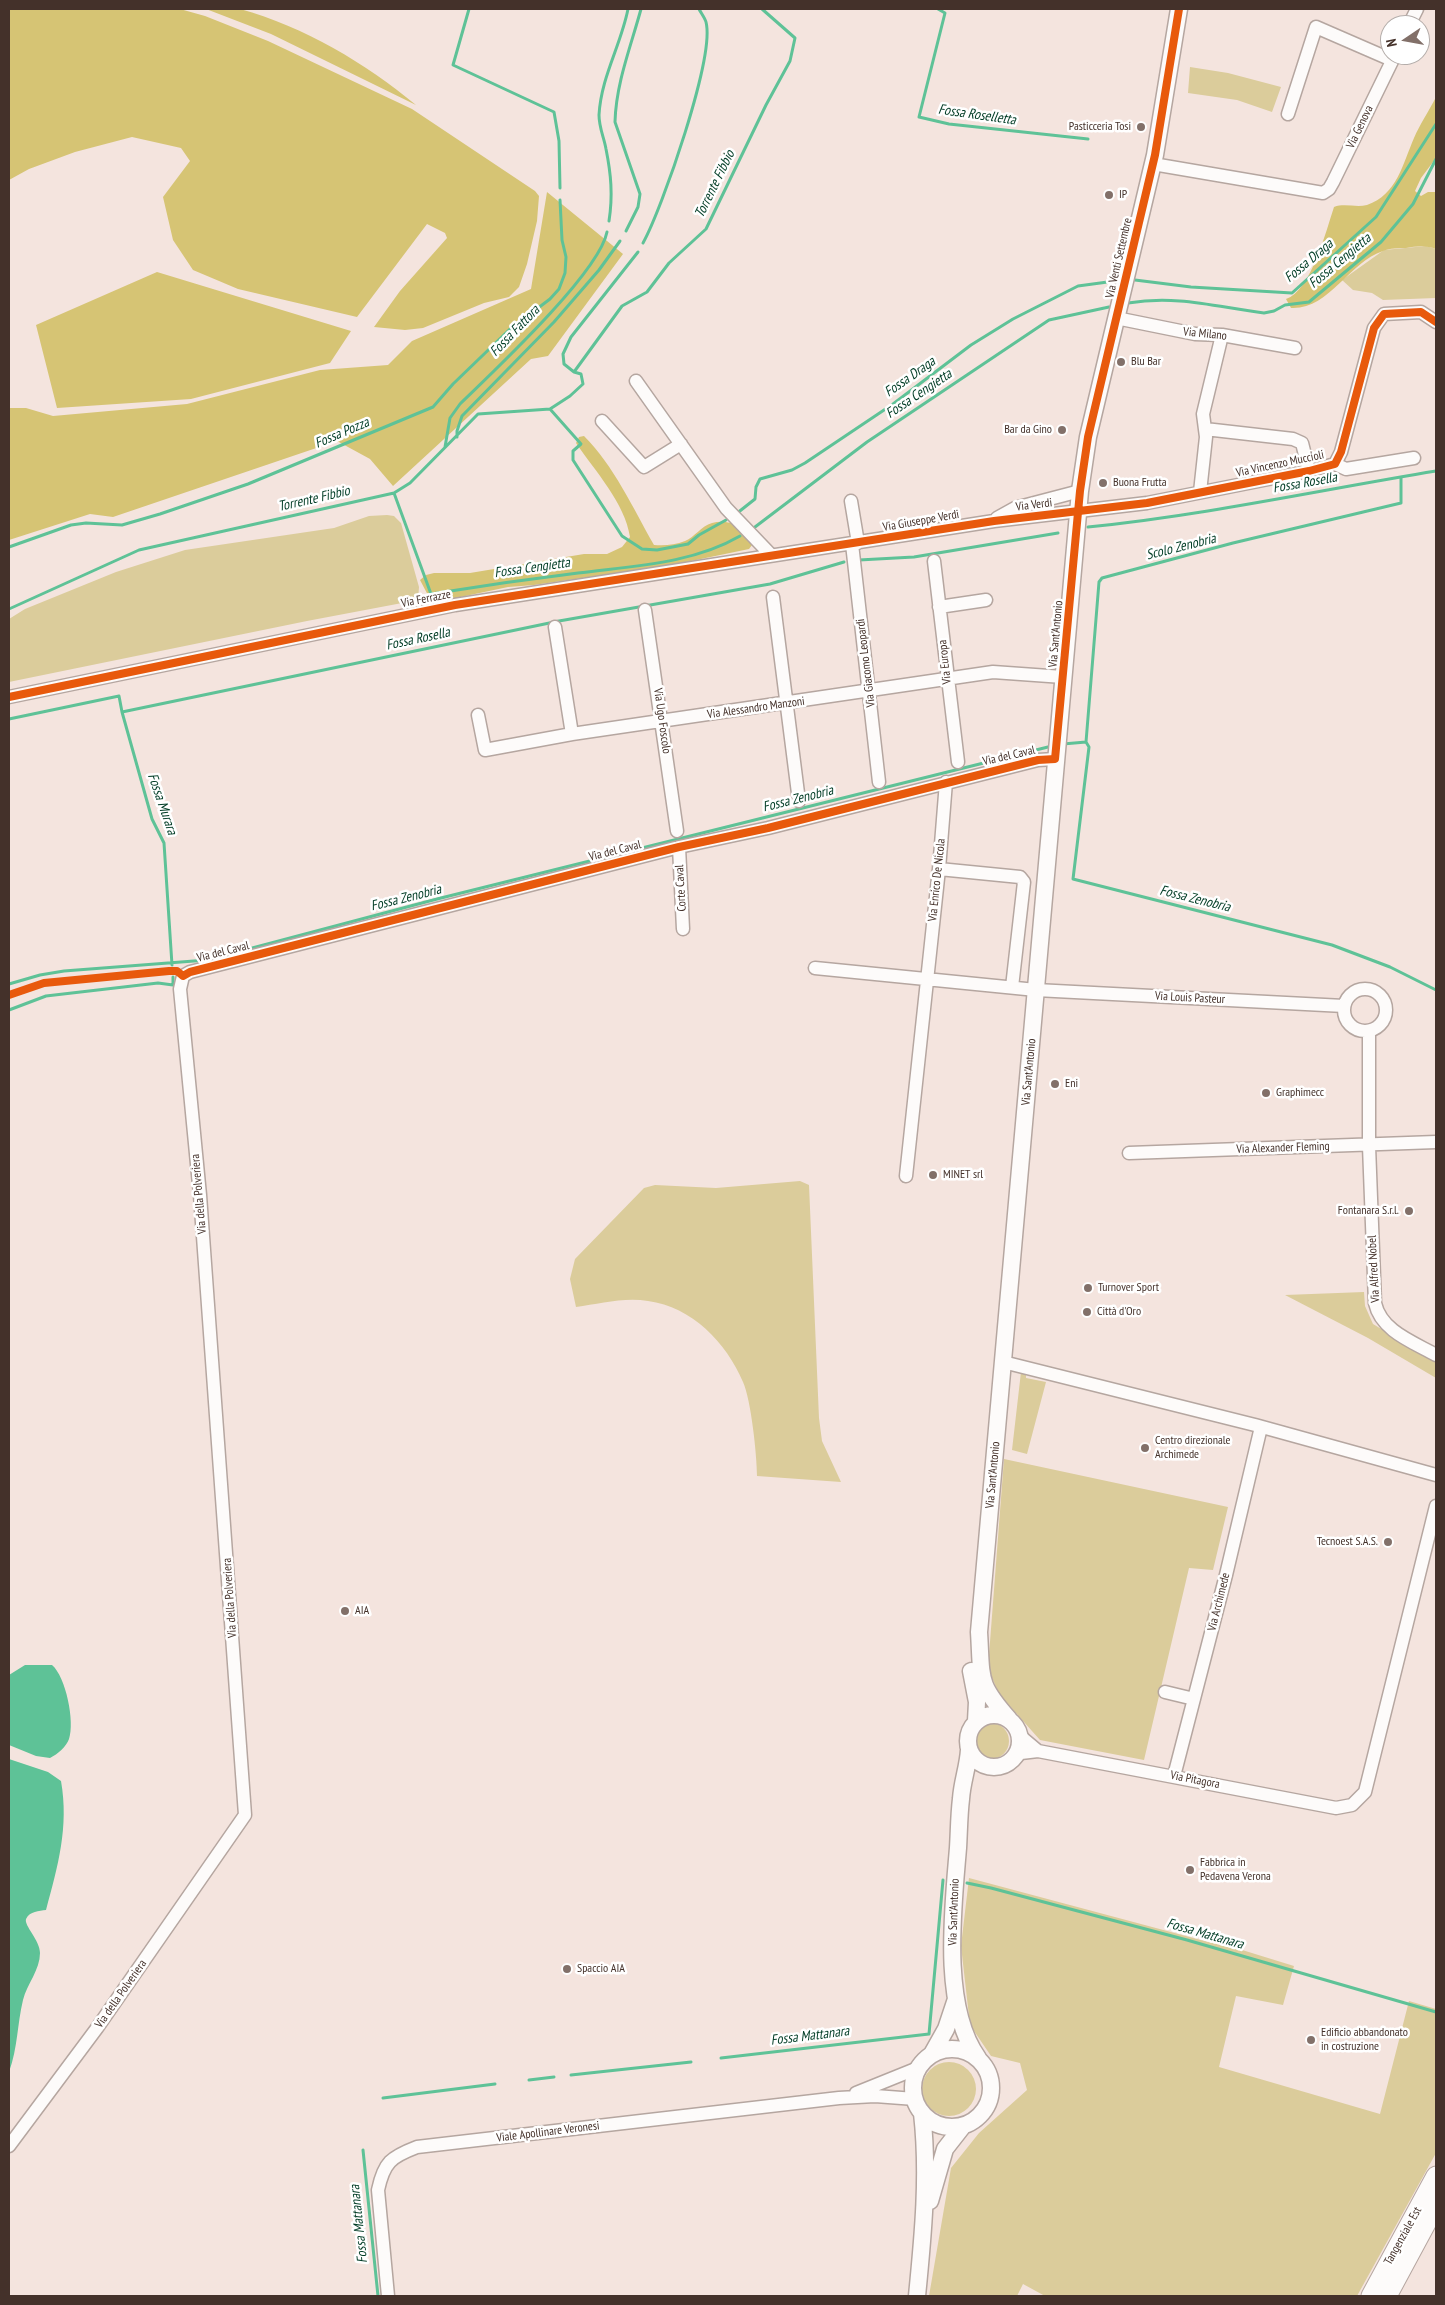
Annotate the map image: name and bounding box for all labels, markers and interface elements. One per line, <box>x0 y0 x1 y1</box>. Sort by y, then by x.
north arrow <box>1380 15 1430 65</box>
text: N <box>1382 37 1401 48</box>
water label: Fossa Roselletta <box>937 101 1017 129</box>
street label: Via Genova <box>1343 103 1377 151</box>
place label: Pasticceria Tosi <box>1069 120 1131 134</box>
marker: Pasticceria Tosi <box>1135 121 1147 133</box>
water label: Torrente Fibbio <box>691 148 739 220</box>
place label: IP <box>1119 188 1127 202</box>
marker: IP <box>1103 189 1115 201</box>
street label: Via Venti Settembre <box>1103 216 1135 300</box>
water label: Fossa Cengietta <box>1305 230 1375 292</box>
water label: Fossa Draga <box>1281 236 1337 286</box>
water label: Fossa Fattora <box>487 302 543 360</box>
street label: Via Milano <box>1182 325 1228 343</box>
water label: Fossa Draga <box>881 353 939 401</box>
place label: Blu Bar <box>1131 355 1161 369</box>
marker: Blu Bar <box>1115 356 1127 368</box>
water label: Fossa Cengietta <box>883 366 955 422</box>
water label: Fossa Pozza <box>312 414 372 452</box>
place label: Bar da Gino <box>1004 423 1052 437</box>
marker: Bar da Gino <box>1056 424 1068 436</box>
street label: Via Vincenzo Muccioli <box>1235 448 1325 480</box>
water label: Fossa Rosella <box>1272 469 1338 497</box>
place label: Buona Frutta <box>1113 476 1167 490</box>
marker: Buona Frutta <box>1097 477 1109 489</box>
water label: Torrente Fibbio <box>277 483 351 515</box>
street label: Via Verdi <box>1015 496 1053 514</box>
street label: Via Giuseppe Verdi <box>882 507 960 535</box>
water label: Scolo Zenobria <box>1144 530 1218 564</box>
water label: Fossa Cengietta <box>493 554 571 582</box>
street label: Via Ferrazze <box>400 587 452 611</box>
street label: Via Sant'Antonio <box>1046 600 1066 668</box>
street label: Via Giacomo Leopardi <box>853 618 879 708</box>
water label: Fossa Rosella <box>385 624 451 654</box>
street label: Via Europa <box>936 639 954 685</box>
street label: Via Ugo Foscolo <box>650 687 674 755</box>
street label: Via Alessandro Manzoni <box>706 694 806 722</box>
street label: Via del Caval <box>981 743 1037 769</box>
water label: Fossa Murara <box>144 771 180 837</box>
water label: Fossa Zenobria <box>761 782 835 816</box>
street label: Via del Caval <box>587 838 643 864</box>
street label: Via Enrico De Nicola <box>925 838 949 922</box>
street label: Corte Caval <box>673 864 689 912</box>
water label: Fossa Zenobria <box>369 881 443 915</box>
water label: Fossa Zenobria <box>1158 882 1232 916</box>
street label: Via del Caval <box>195 939 251 965</box>
street label: Via Louis Pasteur <box>1155 989 1225 1007</box>
street label: Via Sant'Antonio <box>1019 1038 1039 1106</box>
place label: Eni <box>1065 1077 1078 1091</box>
marker: Eni <box>1049 1078 1061 1090</box>
place label: Graphimecc <box>1276 1086 1324 1100</box>
marker: Graphimecc <box>1260 1087 1272 1099</box>
street label: Via Alexander Fleming <box>1236 1139 1330 1157</box>
street label: Via della Polveriera <box>188 1153 210 1235</box>
place label: MINET srl <box>943 1168 983 1182</box>
marker: MINET srl <box>927 1169 939 1181</box>
place label: Fontanara S.r.l. <box>1338 1204 1399 1218</box>
marker: Fontanara S.r.l. <box>1403 1205 1415 1217</box>
street label: Via Alfred Nobel <box>1365 1235 1383 1303</box>
place label: Turnover Sport <box>1098 1281 1159 1295</box>
marker: Turnover Sport <box>1082 1282 1094 1294</box>
place label: Città d'Oro <box>1097 1305 1141 1319</box>
marker: Città d'Oro <box>1081 1306 1093 1318</box>
place label: Centro direzionale Archimede <box>1155 1434 1231 1462</box>
street label: Via Sant'Antonio <box>983 1441 1003 1509</box>
marker: Centro direzionale Archimede <box>1139 1442 1151 1454</box>
place label: Tecnoest S.A.S. <box>1317 1535 1378 1549</box>
marker: Tecnoest S.A.S. <box>1382 1536 1394 1548</box>
street label: Via della Polveriera <box>220 1558 240 1638</box>
street label: Via Archimede <box>1205 1571 1233 1633</box>
place label: AIA <box>355 1604 369 1618</box>
marker: AIA <box>339 1605 351 1617</box>
street label: Via Pitagora <box>1169 1768 1221 1792</box>
place label: Fabbrica in Pedavena Verona <box>1200 1856 1271 1884</box>
marker: Fabbrica in Pedavena Verona <box>1184 1864 1196 1876</box>
street label: Via Sant'Antonio <box>946 1878 962 1946</box>
water label: Fossa Mattanara <box>1165 1915 1245 1953</box>
street label: Via della Polveriera <box>92 1957 150 2031</box>
place label: Spaccio AIA <box>577 1962 625 1976</box>
marker: Spaccio AIA <box>561 1963 573 1975</box>
water label: Fossa Mattanara <box>770 2023 850 2049</box>
place label: Edificio abbandonato in costruzione <box>1321 2026 1408 2054</box>
marker: Edificio abbandonato in costruzione <box>1305 2034 1317 2046</box>
street label: Viale Apollinare Veronesi <box>496 2119 600 2145</box>
water label: Fossa Mattanara <box>347 2184 371 2264</box>
street label: Tangenziale Est <box>1381 2204 1425 2268</box>

